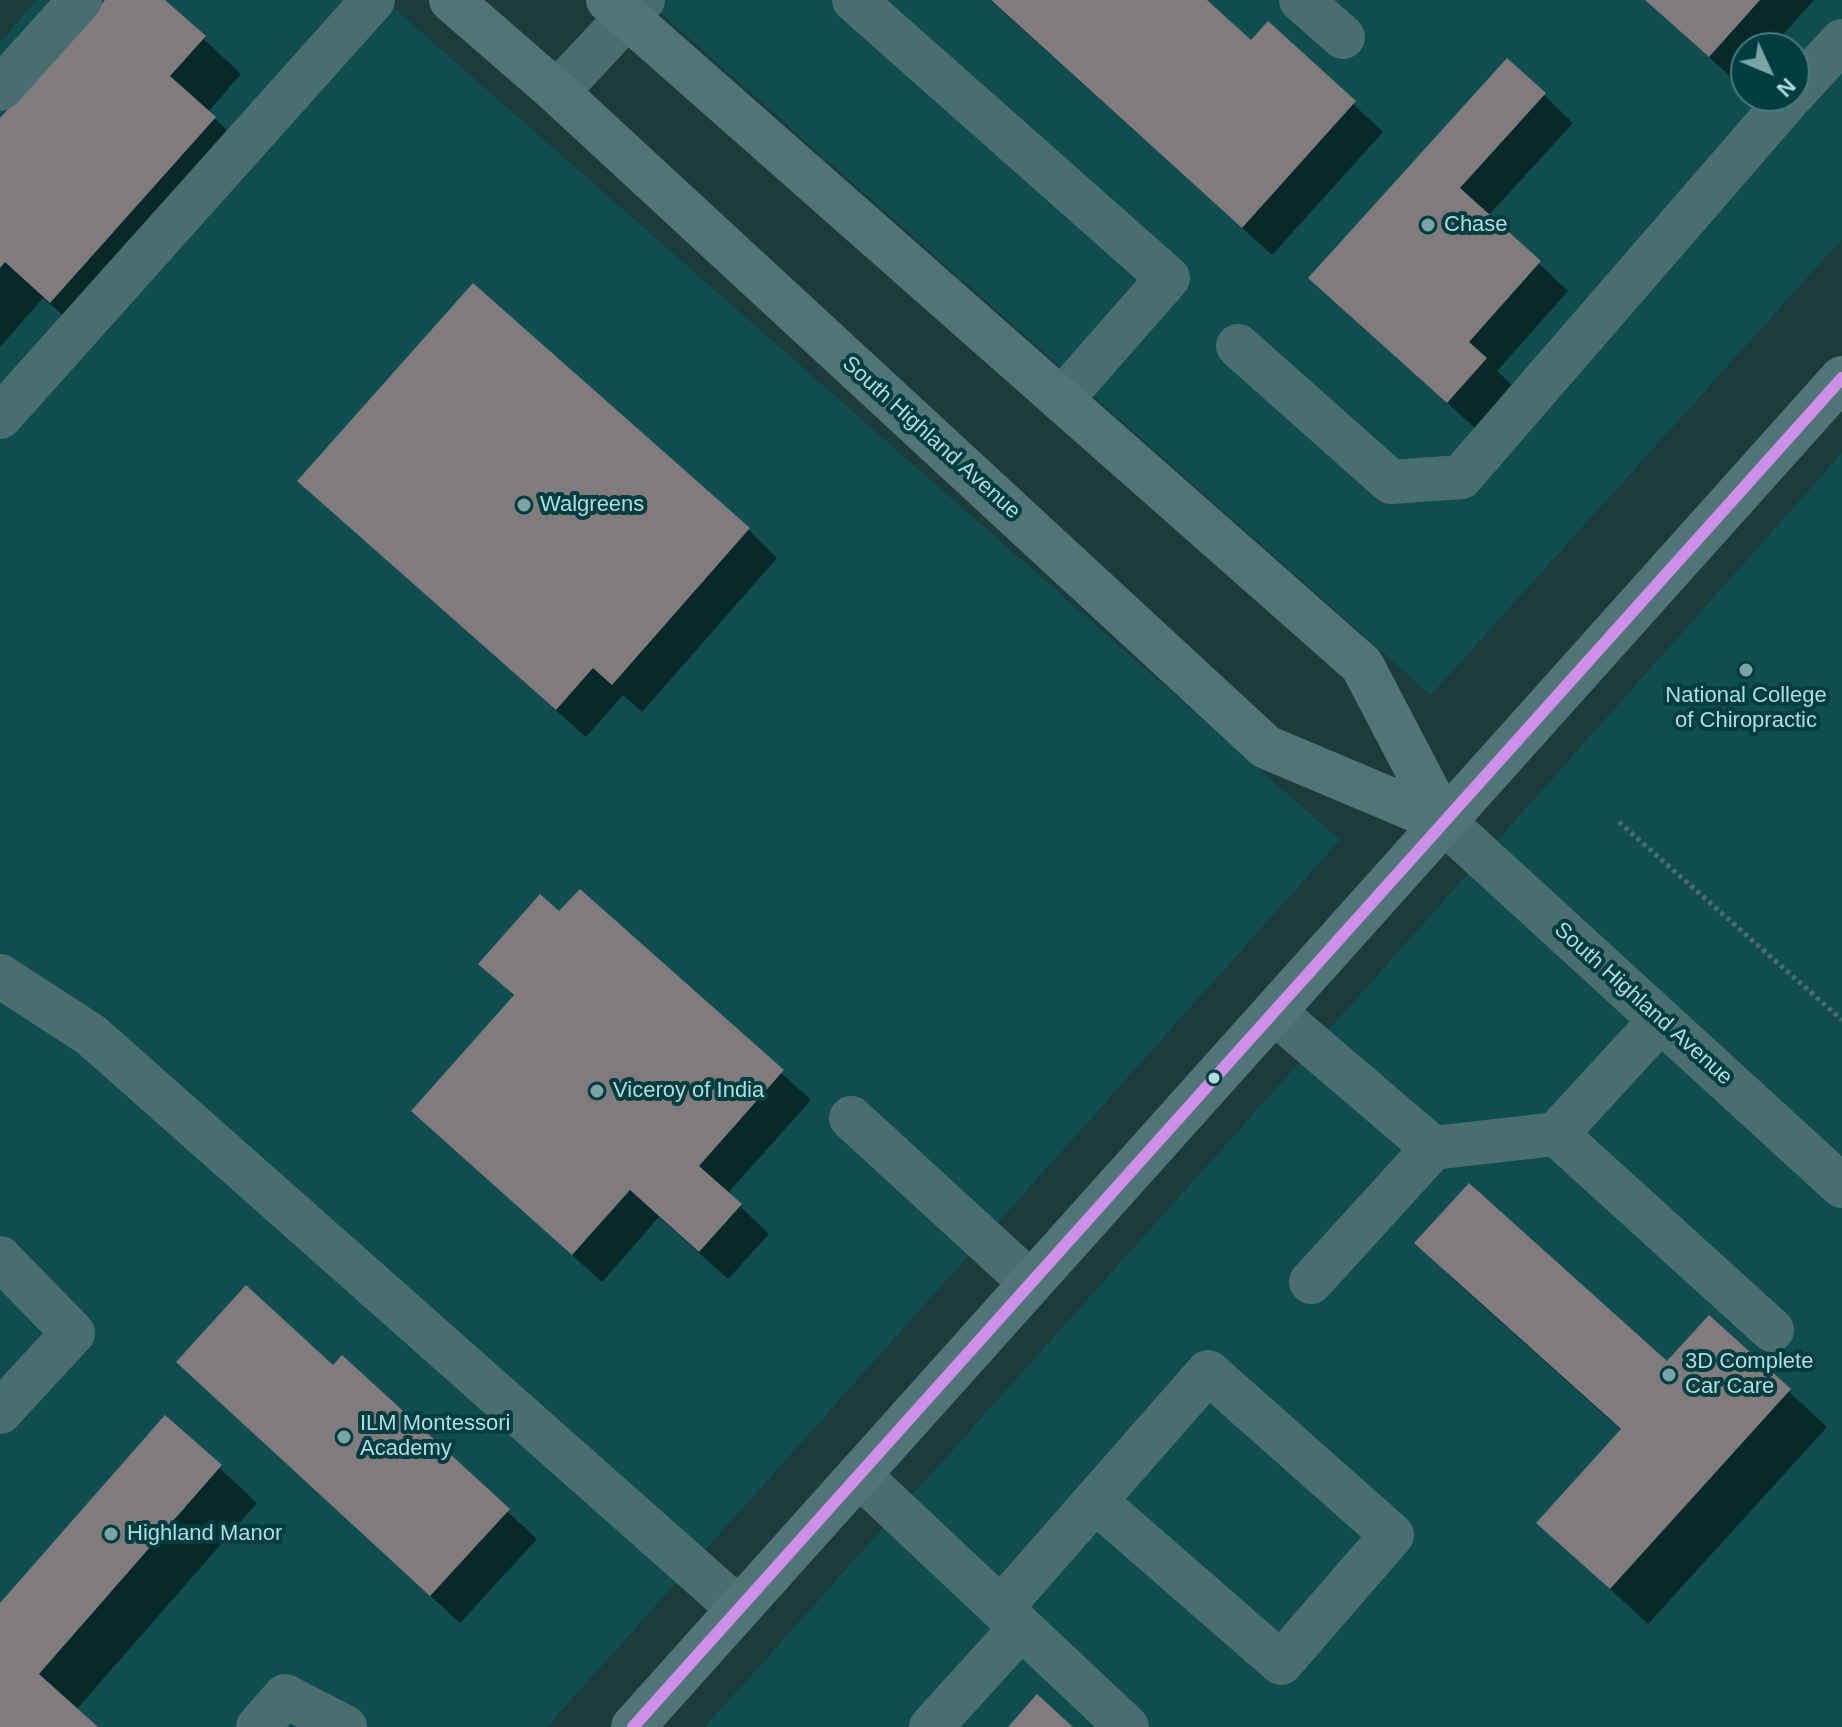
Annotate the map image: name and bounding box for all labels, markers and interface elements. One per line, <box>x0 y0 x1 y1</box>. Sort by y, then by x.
north arrow <box>1730 32 1810 112</box>
text: N <box>1772 73 1801 102</box>
place label: Chase <box>1444 212 1508 238</box>
marker: Chase <box>1419 216 1437 234</box>
street label: South Highland Avenue <box>836 351 1026 525</box>
place label: Walgreens <box>540 492 644 518</box>
marker: Walgreens <box>515 496 533 514</box>
marker: National College of Chiropractic <box>1737 661 1755 679</box>
place label: National College of Chiropractic <box>1665 683 1827 734</box>
street label: South Highland Avenue <box>1548 917 1738 1091</box>
unlabelled marker <box>1206 1070 1222 1086</box>
place label: Viceroy of India <box>613 1078 764 1104</box>
marker: Viceroy of India <box>588 1082 606 1100</box>
place label: 3D Complete Car Care <box>1685 1349 1813 1400</box>
marker: 3D Complete Car Care <box>1660 1366 1678 1384</box>
place label: ILM Montessori Academy <box>360 1411 510 1462</box>
marker: ILM Montessori Academy <box>335 1428 353 1446</box>
place label: Highland Manor <box>127 1521 282 1547</box>
marker: Highland Manor <box>102 1525 120 1543</box>

